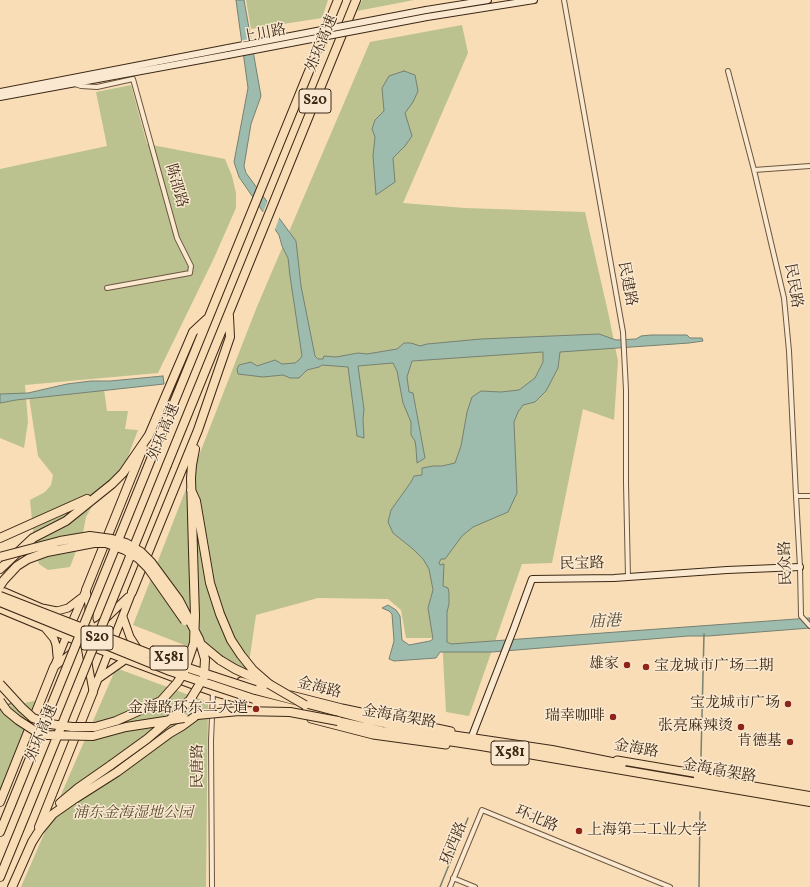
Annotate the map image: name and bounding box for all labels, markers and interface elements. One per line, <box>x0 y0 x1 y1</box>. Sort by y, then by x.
street label: 外环高速 <box>303 13 343 75</box>
street label: 上川路 <box>240 22 288 48</box>
road number: S20 <box>299 89 331 113</box>
street label: 陈邵路 <box>160 162 190 210</box>
street label: 民建路 <box>613 260 639 308</box>
street label: 民民路 <box>779 262 805 310</box>
street label: 外环高速 <box>145 402 185 464</box>
street label: 民众路 <box>777 540 797 586</box>
street label: 民宝路 <box>559 556 605 574</box>
water label: 庙港 <box>589 613 621 633</box>
road number: S20 <box>81 626 113 650</box>
road number: X581 <box>150 646 188 670</box>
place label: 雄家 <box>589 656 619 674</box>
place label: 宝龙城市广场二期 <box>654 658 774 676</box>
marker: 雄家 <box>622 660 632 670</box>
marker: 宝龙城市广场二期 <box>641 662 651 672</box>
street label: 金海路 <box>295 675 343 703</box>
place label: 宝龙城市广场 <box>690 695 780 713</box>
marker: 宝龙城市广场 <box>783 699 793 709</box>
place label: 金海路环东二大道 <box>128 700 248 718</box>
street label: 外环高速 <box>23 703 63 765</box>
street label: 金海高架路 <box>361 703 437 733</box>
marker: 金海路环东二大道 <box>251 704 261 714</box>
place label: 瑞幸咖啡 <box>545 708 605 726</box>
marker: 瑞幸咖啡 <box>608 712 618 722</box>
place label: 张亮麻辣烫 <box>658 718 733 736</box>
marker: 张亮麻辣烫 <box>736 722 746 732</box>
place label: 肯德基 <box>737 733 782 751</box>
street label: 金海路 <box>612 737 660 763</box>
marker: 肯德基 <box>785 737 795 747</box>
road number: X581 <box>491 741 529 765</box>
street label: 民唐路 <box>190 744 208 788</box>
street label: 金海高架路 <box>681 757 757 787</box>
street label: 环北路 <box>512 803 560 837</box>
park label: 浦东金海湿地公园 <box>73 805 193 823</box>
street label: 环西路 <box>438 820 472 868</box>
place label: 上海第二工业大学 <box>587 822 707 840</box>
marker: 上海第二工业大学 <box>574 826 584 836</box>

